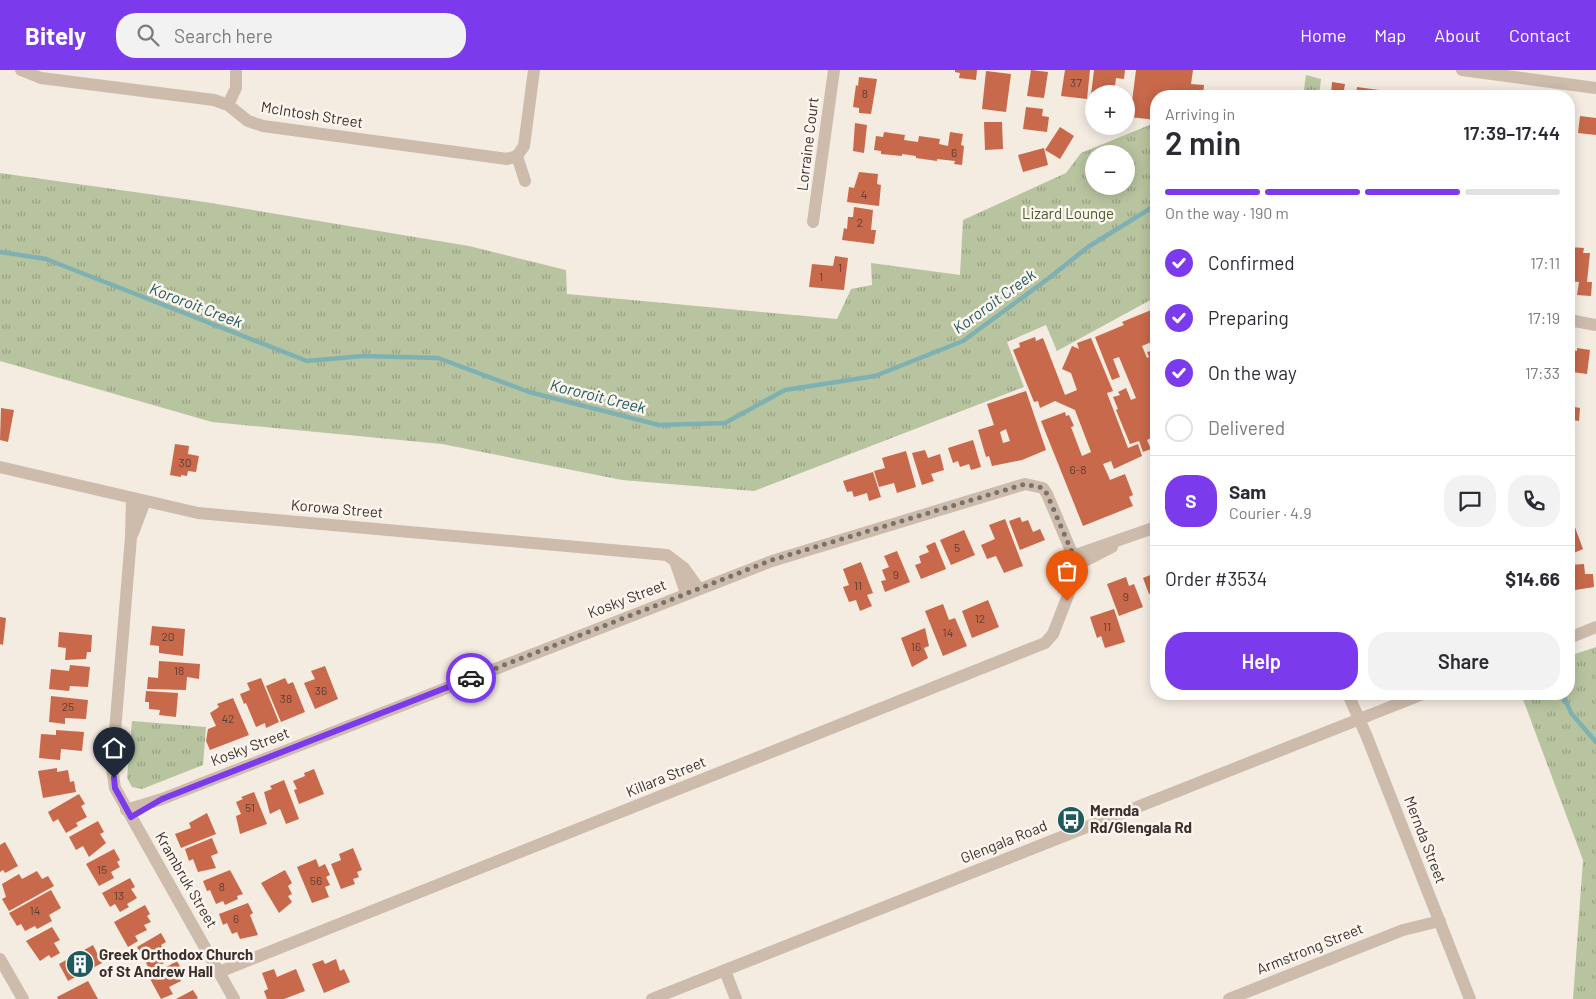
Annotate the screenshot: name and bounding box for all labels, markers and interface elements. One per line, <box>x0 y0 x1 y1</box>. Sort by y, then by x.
search box <box>116 13 466 58</box>
text: Bitely <box>25 21 86 50</box>
icon: search <box>134 21 162 49</box>
text: Search here <box>174 24 273 47</box>
text: Home <box>1300 24 1346 46</box>
text: Map <box>1374 24 1406 46</box>
text: About <box>1434 24 1481 46</box>
text: Contact <box>1509 24 1571 46</box>
house number: 37 <box>1070 75 1082 89</box>
map controls <box>1085 85 1135 195</box>
button: + <box>1085 85 1135 135</box>
house number: 8 <box>862 86 868 100</box>
street label: Lorraine Court <box>792 96 822 192</box>
street label: McIntosh Street <box>260 97 365 131</box>
text: Arriving in <box>1165 104 1235 123</box>
text: 17:39–17:44 <box>1463 121 1560 144</box>
text: 2 min <box>1165 123 1241 161</box>
house number: 6 <box>951 145 957 159</box>
button: − <box>1085 145 1135 195</box>
house number: 4 <box>861 187 867 201</box>
text: On the way · 190 m <box>1165 203 1289 222</box>
park label: Lizard Lounge <box>1022 204 1114 222</box>
house number: 2 <box>857 215 863 229</box>
icon: check <box>1165 249 1193 277</box>
text: Confirmed <box>1208 251 1295 274</box>
text: 17:11 <box>1530 253 1560 272</box>
house number: 1 <box>838 260 842 274</box>
water label: Kororoit Creek <box>949 264 1039 337</box>
house number: 1 <box>819 269 823 283</box>
water label: Kororoit Creek <box>147 278 245 331</box>
icon: check <box>1165 304 1193 332</box>
text: Preparing <box>1208 306 1289 329</box>
text: 17:19 <box>1527 308 1560 327</box>
icon: check <box>1165 359 1193 387</box>
text: On the way <box>1208 361 1297 384</box>
text: 17:33 <box>1525 363 1560 382</box>
water label: Kororoit Creek <box>548 374 648 417</box>
text: Delivered <box>1208 416 1285 439</box>
house number: 30 <box>179 455 191 469</box>
house number: 6-8 <box>1069 462 1087 476</box>
button: chat <box>1444 475 1496 527</box>
button: phone <box>1508 475 1560 527</box>
text: Sam <box>1229 480 1266 503</box>
text: S <box>1185 489 1197 512</box>
street label: Korowa Street <box>290 495 384 521</box>
text: Courier · 4.9 <box>1229 503 1312 522</box>
house number: 5 <box>954 540 960 554</box>
pin <box>1046 550 1088 601</box>
icon: bag <box>1053 557 1081 585</box>
house number: 9 <box>893 567 899 581</box>
text: Order #3534 <box>1165 567 1267 590</box>
text: $14.66 <box>1505 567 1560 590</box>
street label: Kosky Street <box>585 575 668 621</box>
house number: 11 <box>854 578 862 592</box>
house number: 9 <box>1123 589 1129 603</box>
house number: 12 <box>975 611 985 625</box>
house number: 11 <box>1103 619 1111 633</box>
house number: 14 <box>943 625 953 639</box>
house number: 20 <box>161 629 175 643</box>
button: Help <box>1165 632 1358 690</box>
button: Share <box>1368 632 1560 690</box>
house number: 16 <box>911 639 921 653</box>
courier <box>446 653 496 703</box>
house number: 18 <box>174 663 184 677</box>
icon: car <box>457 664 485 692</box>
house number: 36 <box>315 683 327 697</box>
house number: 38 <box>280 691 292 705</box>
house number: 25 <box>62 699 74 713</box>
house number: 42 <box>221 711 235 725</box>
street label: Kosky Street <box>208 723 291 769</box>
pin <box>93 727 135 778</box>
icon: home <box>100 734 128 762</box>
street label: Killara Street <box>623 752 708 800</box>
street label: Mernda Street <box>1401 793 1451 886</box>
house number: 51 <box>245 800 255 814</box>
place label: Mernda Rd/Glengala Rd <box>1090 801 1192 836</box>
bus stop icon: Mernda Rd/Glengala Rd <box>1056 805 1086 835</box>
street label: Glengala Road <box>958 816 1050 867</box>
street label: Krambruk Street <box>152 828 222 931</box>
house number: 15 <box>97 862 107 876</box>
house number: 56 <box>310 873 322 887</box>
house number: 8 <box>219 879 225 893</box>
house number: 13 <box>114 888 124 902</box>
house number: 14 <box>30 903 40 917</box>
house number: 6 <box>233 911 239 925</box>
street label: Armstrong Street <box>1254 919 1366 978</box>
place label: Greek Orthodox Church of St Andrew Hall <box>99 945 253 980</box>
building icon: Greek Orthodox Church of St Andrew Hall <box>65 949 95 979</box>

